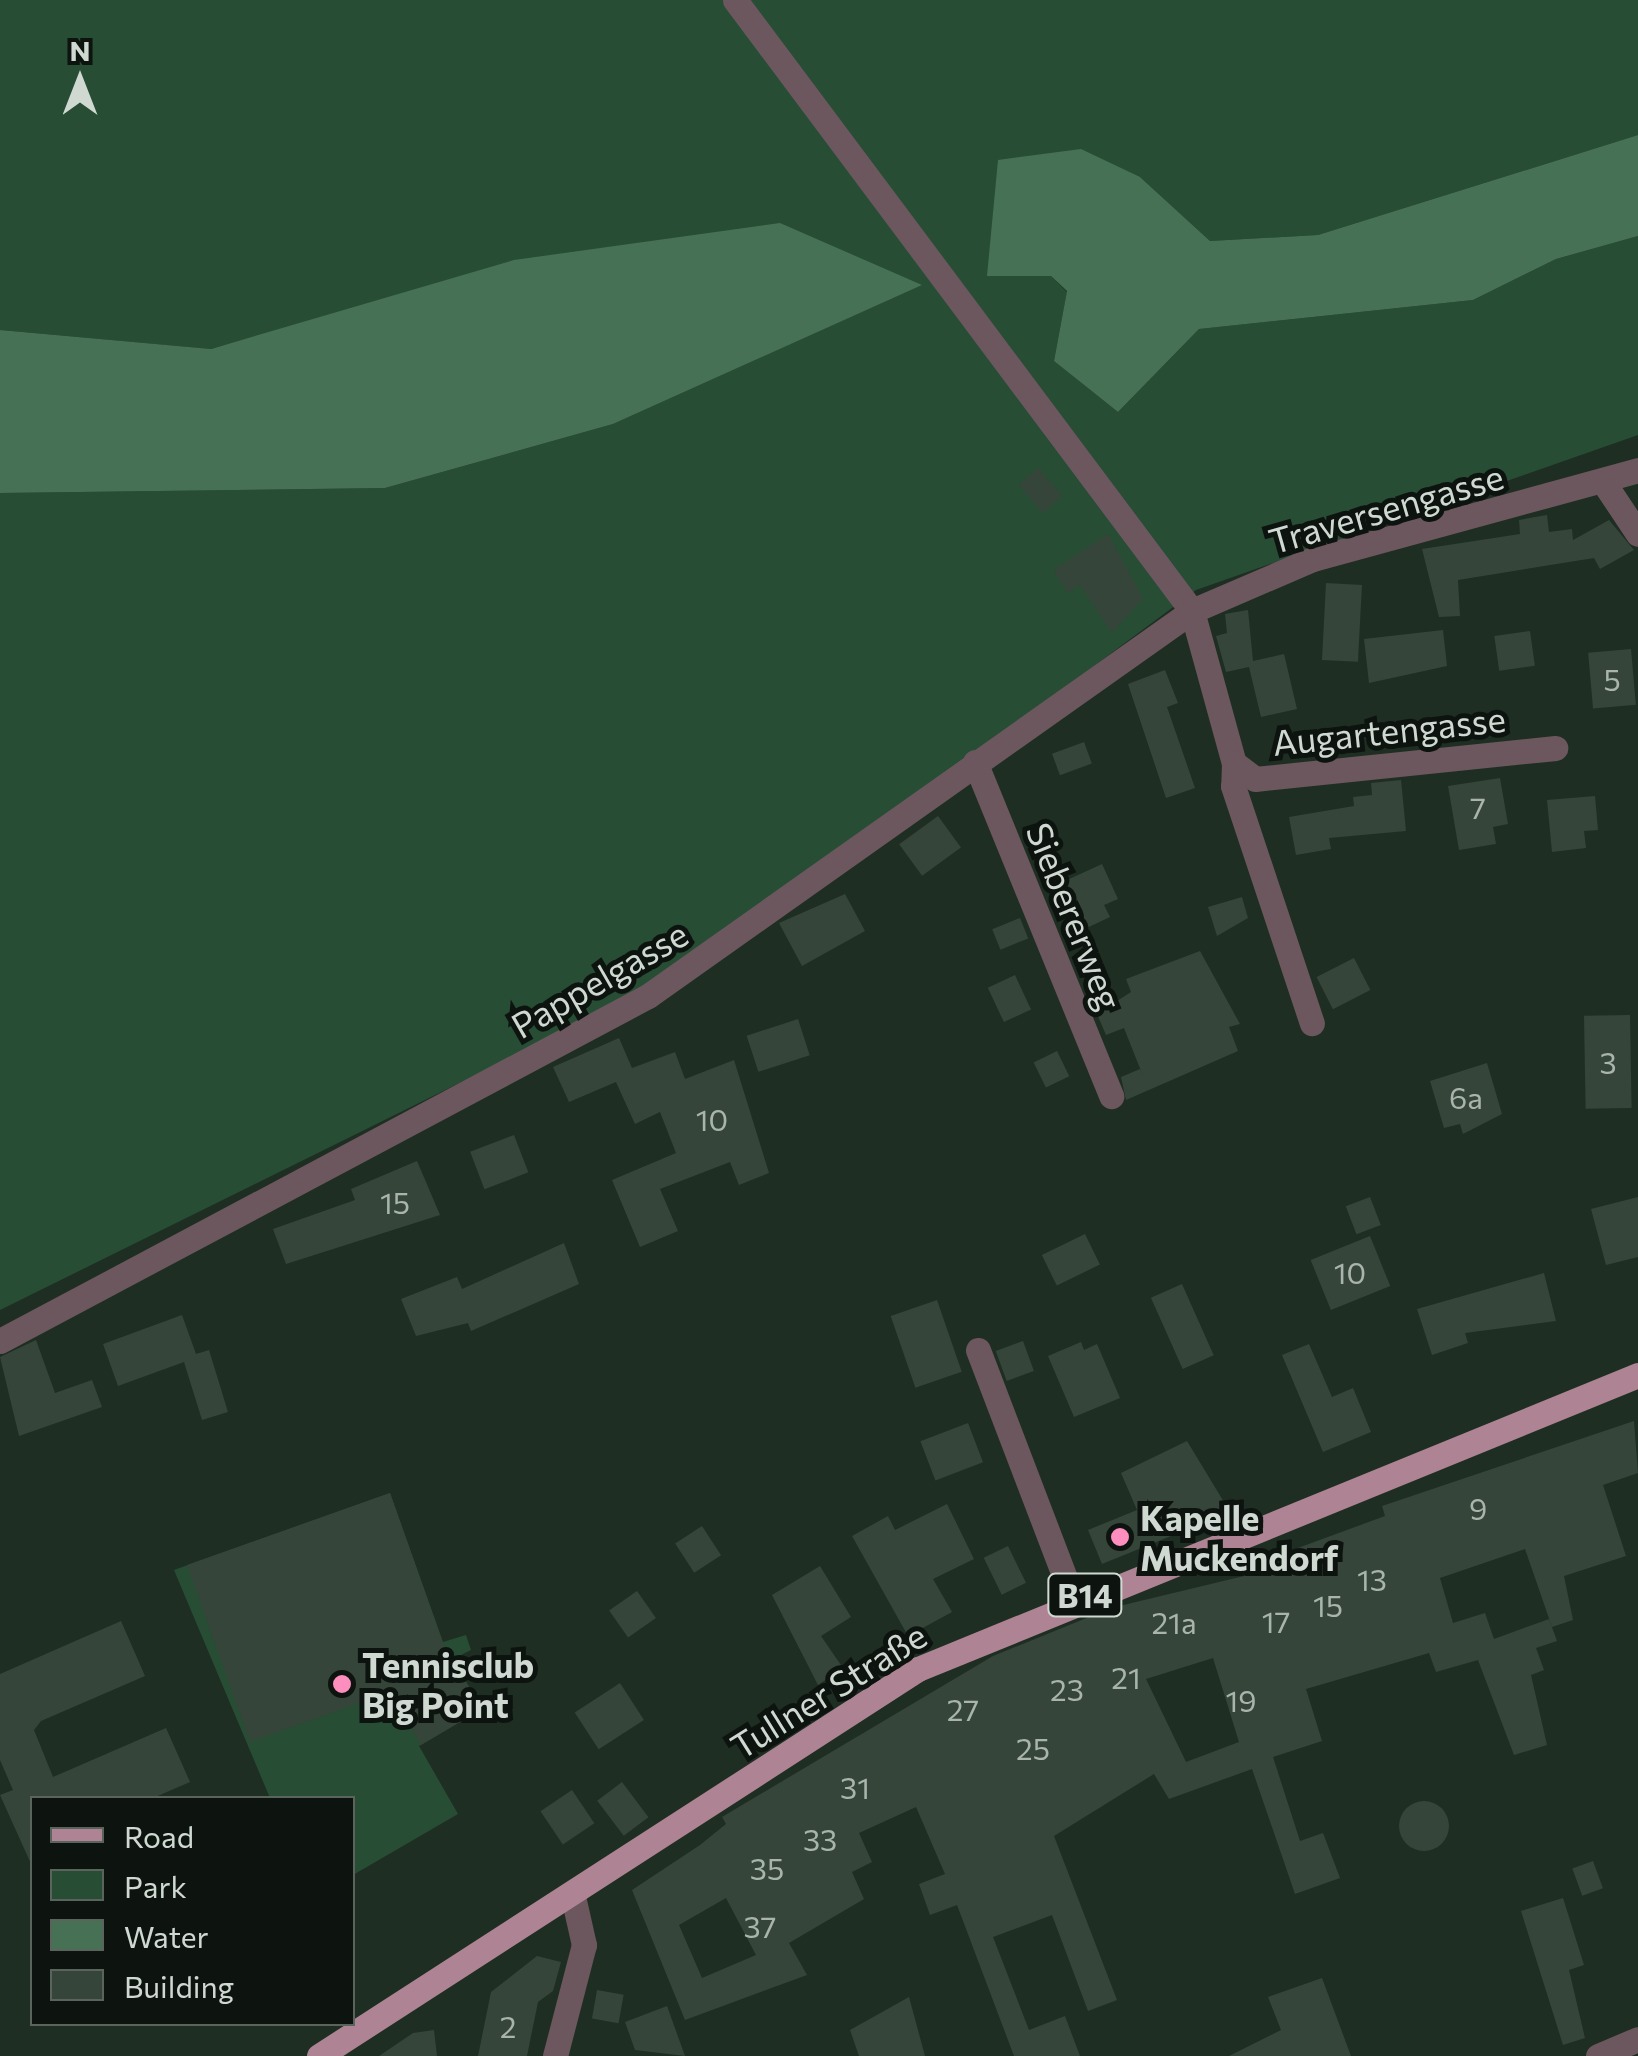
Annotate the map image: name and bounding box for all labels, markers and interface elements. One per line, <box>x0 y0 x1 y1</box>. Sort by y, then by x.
north arrow <box>30 30 130 130</box>
text: N <box>70 33 91 67</box>
street label: Traversengasse <box>1264 454 1508 562</box>
house number: 5 <box>1603 661 1621 697</box>
street label: Augartengasse <box>1270 697 1508 763</box>
house number: 7 <box>1470 789 1486 825</box>
street label: Siebererweg <box>1018 816 1132 1016</box>
street label: Pappelgasse <box>503 912 695 1046</box>
house number: 3 <box>1599 1044 1617 1080</box>
house number: 6a <box>1449 1079 1483 1115</box>
house number: 10 <box>696 1101 728 1137</box>
house number: 15 <box>380 1184 410 1220</box>
house number: 10 <box>1334 1254 1366 1290</box>
house number: 9 <box>1469 1490 1487 1526</box>
place label: Kapelle Muckendorf <box>1140 1496 1338 1578</box>
marker: Kapelle Muckendorf <box>1109 1526 1131 1548</box>
house number: 13 <box>1357 1561 1387 1597</box>
road number: B14 <box>1045 1568 1125 1622</box>
house number: 15 <box>1313 1587 1343 1623</box>
house number: 17 <box>1262 1603 1290 1639</box>
house number: 21a <box>1151 1604 1197 1640</box>
street label: Tullner Straße <box>723 1613 933 1767</box>
place label: Tennisclub Big Point <box>362 1643 534 1725</box>
house number: 21 <box>1111 1659 1141 1695</box>
house number: 23 <box>1050 1671 1084 1707</box>
marker: Tennisclub Big Point <box>331 1673 353 1695</box>
house number: 19 <box>1225 1682 1257 1718</box>
house number: 27 <box>947 1691 979 1727</box>
house number: 25 <box>1016 1730 1050 1766</box>
house number: 31 <box>840 1769 870 1805</box>
legend <box>30 1796 355 2026</box>
text: Road <box>124 1817 194 1854</box>
house number: 33 <box>803 1821 837 1857</box>
house number: 35 <box>750 1850 784 1886</box>
text: Park <box>124 1867 187 1904</box>
house number: 37 <box>744 1908 776 1944</box>
text: Water <box>124 1917 209 1954</box>
text: Building <box>124 1967 234 2004</box>
house number: 2 <box>500 2008 516 2044</box>

